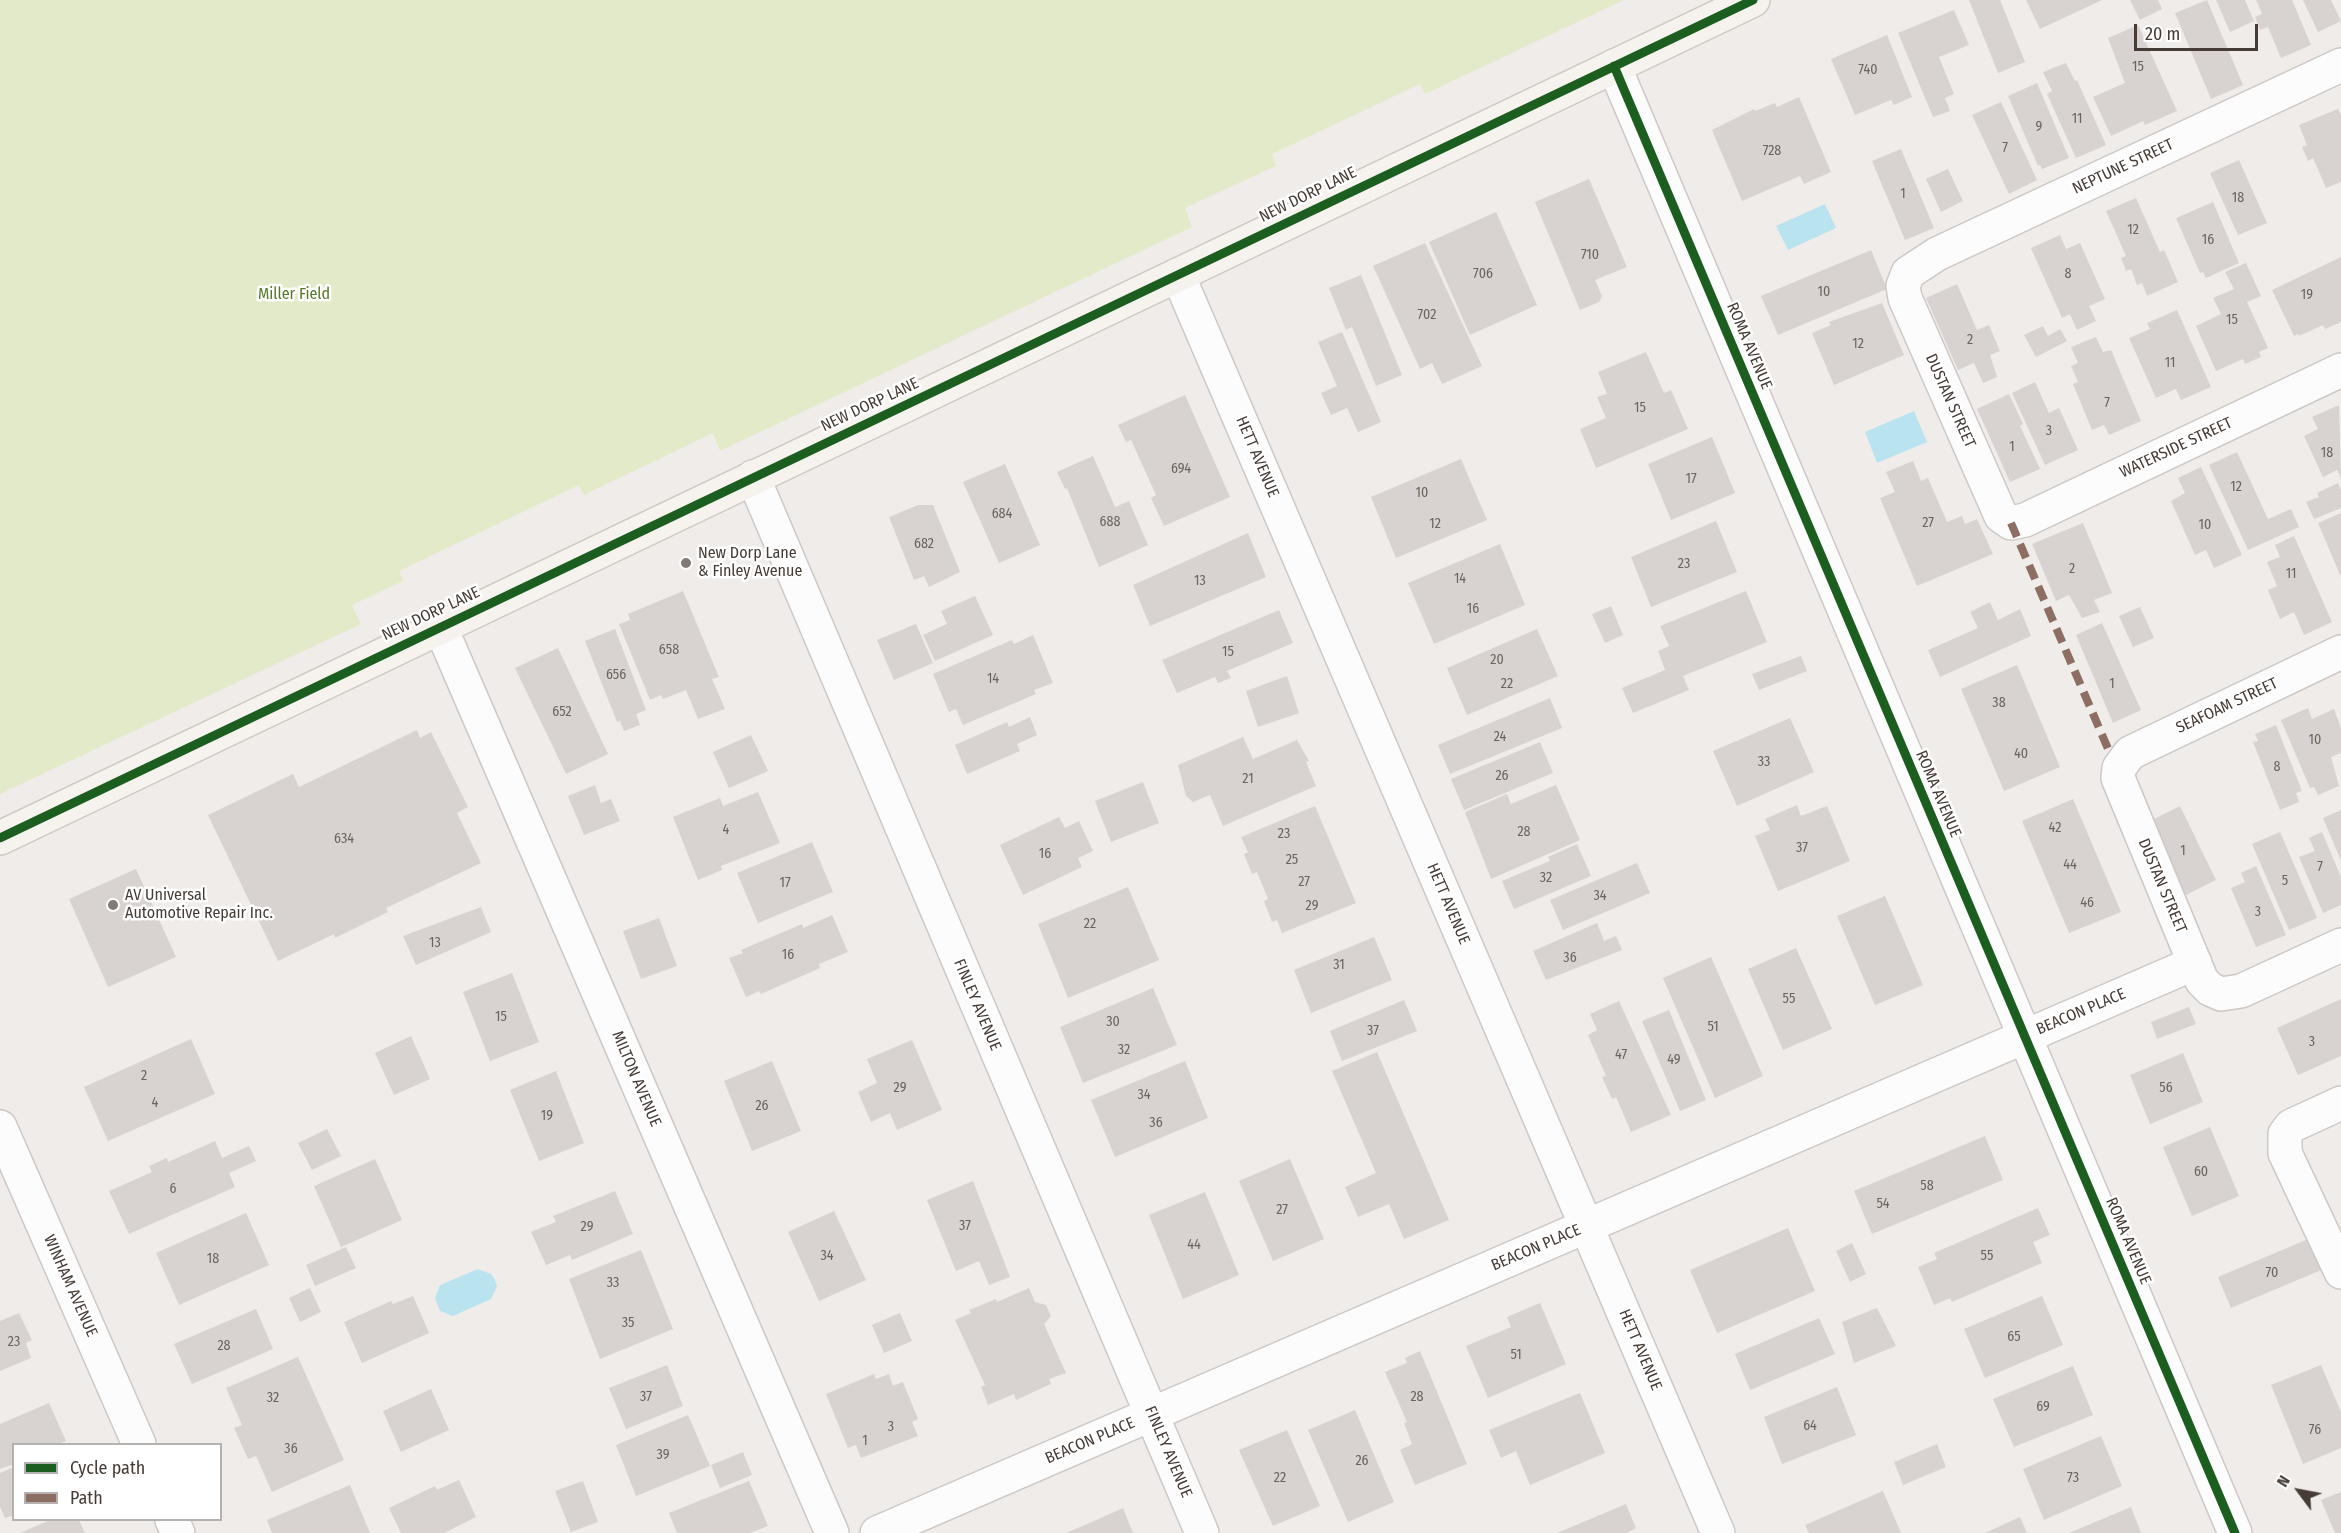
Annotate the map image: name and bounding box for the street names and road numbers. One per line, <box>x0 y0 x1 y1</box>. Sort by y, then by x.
street label: NEPTUNE STREET <box>2069 135 2177 199</box>
street label: NEW DORP LANE <box>1256 163 1360 227</box>
street label: ROMA AVENUE <box>1722 300 1776 392</box>
street label: DUSTAN STREET <box>1921 351 1979 451</box>
street label: NEW DORP LANE <box>818 374 922 436</box>
street label: HETT AVENUE <box>1231 414 1283 500</box>
street label: WATERSIDE STREET <box>2117 414 2235 482</box>
street label: NEW DORP LANE <box>379 583 483 645</box>
street label: SEAFOAM STREET <box>2173 674 2281 738</box>
street label: ROMA AVENUE <box>1911 748 1965 840</box>
street label: DUSTAN STREET <box>2133 836 2191 936</box>
street label: HETT AVENUE <box>1422 861 1474 947</box>
street label: FINLEY AVENUE <box>949 956 1005 1054</box>
street label: BEACON PLACE <box>2033 985 2129 1039</box>
street label: MILTON AVENUE <box>607 1028 665 1130</box>
street label: ROMA AVENUE <box>2101 1195 2155 1287</box>
street label: BEACON PLACE <box>1488 1221 1584 1275</box>
street label: WINHAM AVENUE <box>39 1232 101 1340</box>
street label: HETT AVENUE <box>1614 1307 1666 1393</box>
street label: FINLEY AVENUE <box>1140 1403 1196 1501</box>
street label: BEACON PLACE <box>1042 1414 1138 1468</box>

